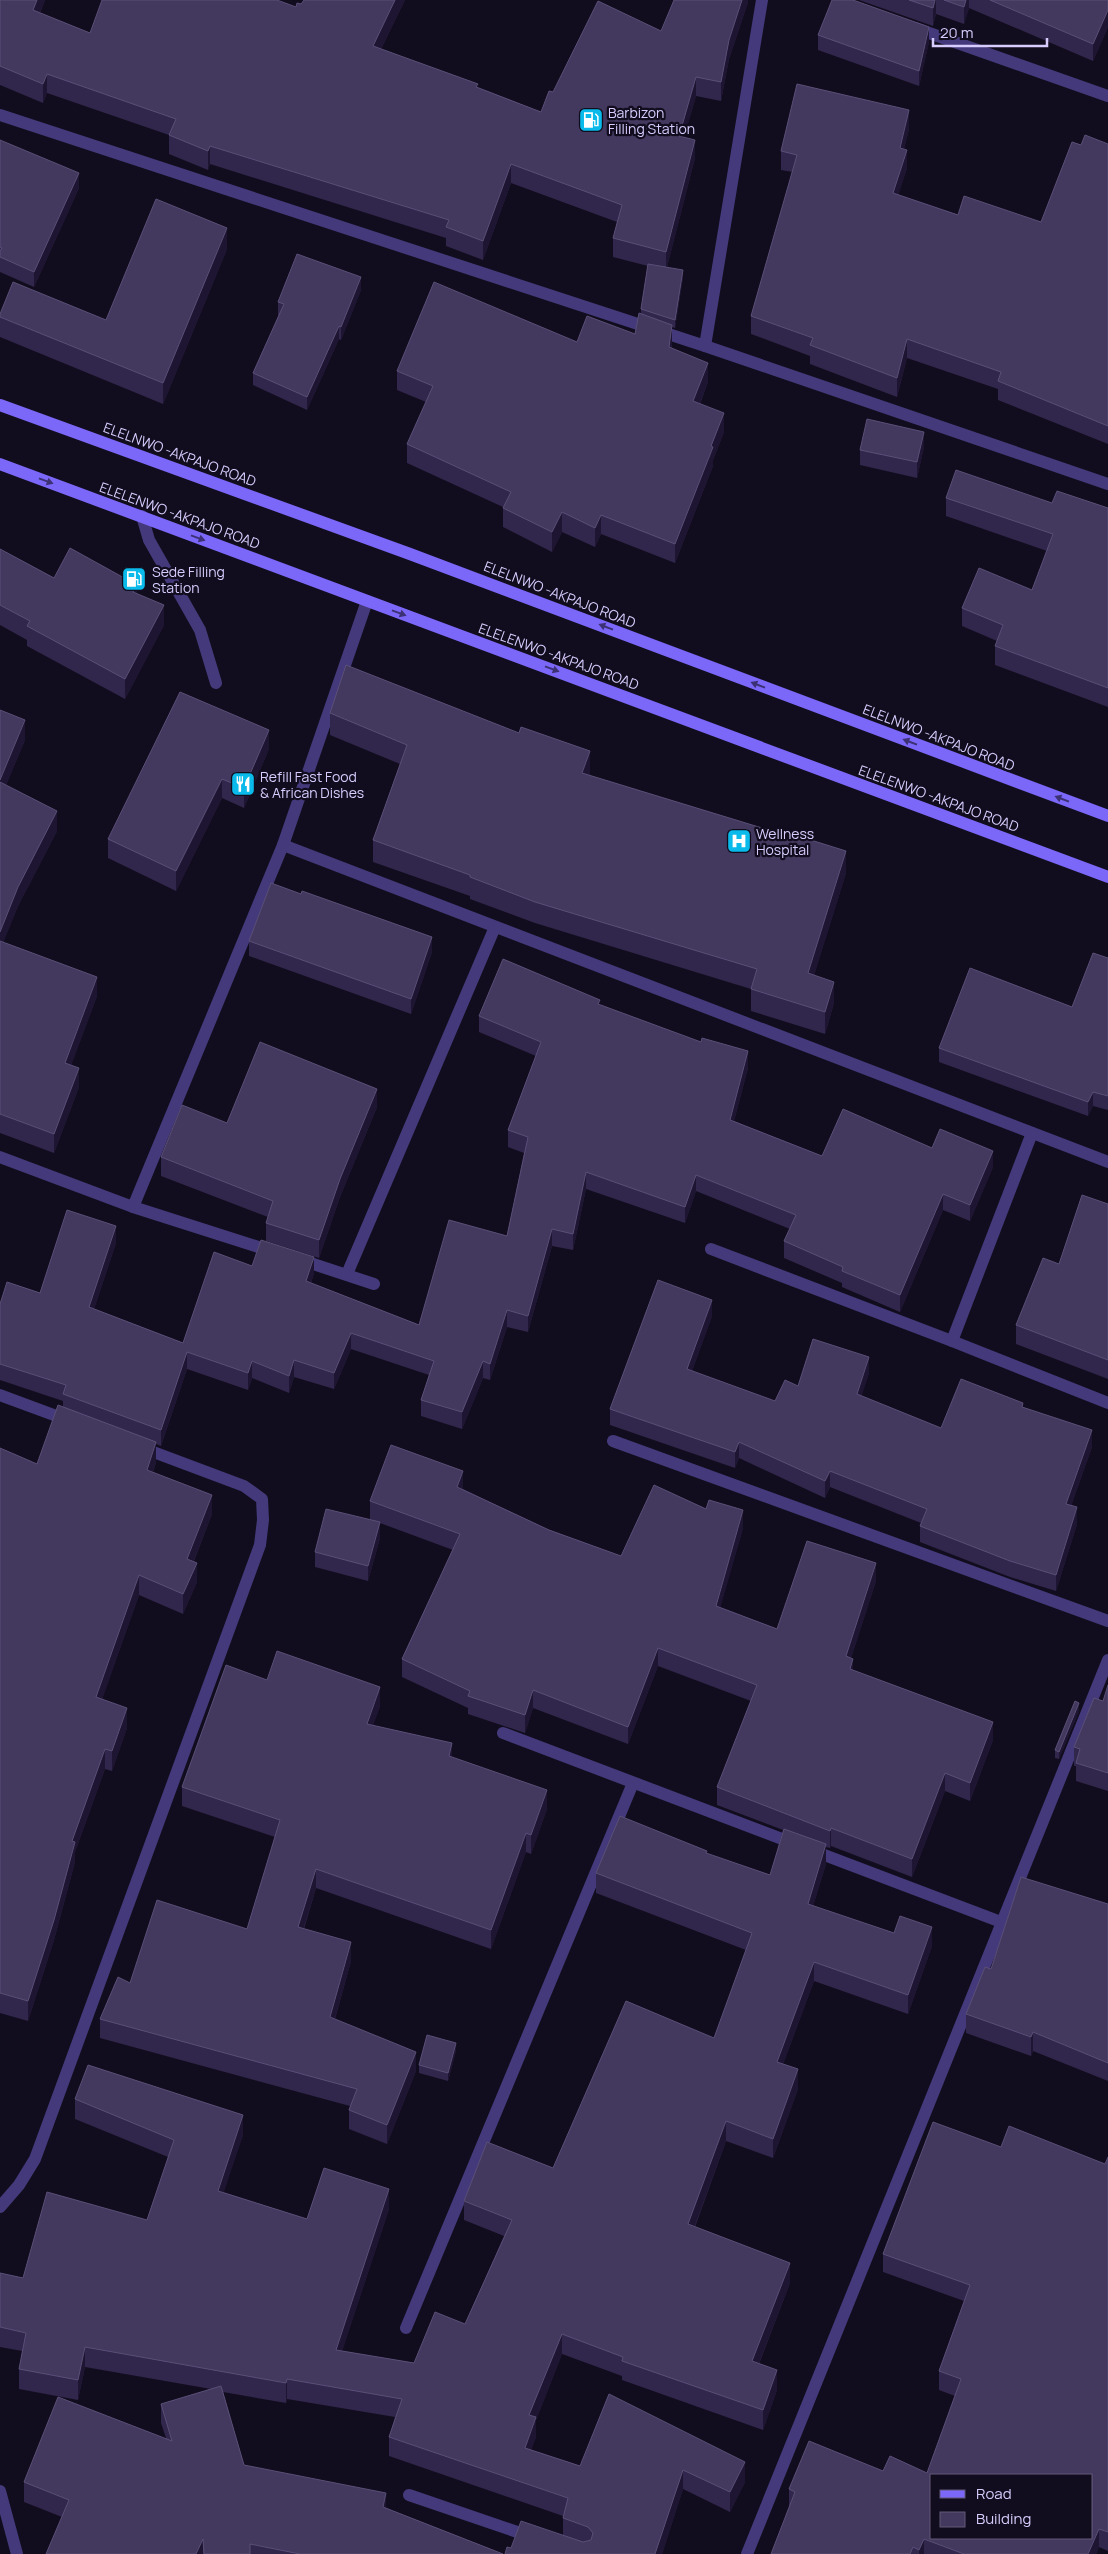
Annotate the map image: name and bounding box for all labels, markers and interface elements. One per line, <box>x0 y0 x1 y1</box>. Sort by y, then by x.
scale bar <box>933 15 1047 47</box>
text: 20 m <box>940 22 973 43</box>
place label: Barbizon Filling Station <box>608 103 695 138</box>
fuel station icon: Barbizon Filling Station <box>578 107 604 133</box>
street label: ELELNWO -AKPAJO ROAD <box>101 417 259 491</box>
street label: ELELENWO -AKPAJO ROAD <box>97 477 263 553</box>
one-way arrow <box>38 478 53 485</box>
one-way arrow <box>191 534 205 542</box>
street label: ELELNWO -AKPAJO ROAD <box>481 556 639 632</box>
place label: Sede Filling Station <box>152 562 225 597</box>
fuel station icon: Sede Filling Station <box>121 566 147 592</box>
one-way arrow <box>392 610 407 617</box>
street label: ELELENWO -AKPAJO ROAD <box>476 618 642 694</box>
one-way arrow <box>598 623 613 631</box>
one-way arrow <box>544 666 559 674</box>
one-way arrow <box>750 681 765 689</box>
street label: ELELNWO -AKPAJO ROAD <box>860 699 1018 775</box>
one-way arrow <box>902 738 917 746</box>
street label: ELELENWO -AKPAJO ROAD <box>856 760 1022 836</box>
place label: Refill Fast Food & African Dishes <box>260 767 364 802</box>
restaurant icon: Refill Fast Food & African Dishes <box>230 771 256 797</box>
one-way arrow <box>1055 795 1070 802</box>
place label: Wellness Hospital <box>756 824 814 859</box>
hospital icon: Wellness Hospital <box>726 828 752 854</box>
legend <box>930 2474 1093 2539</box>
text: Road <box>976 2483 1012 2504</box>
text: Building <box>976 2508 1031 2529</box>

